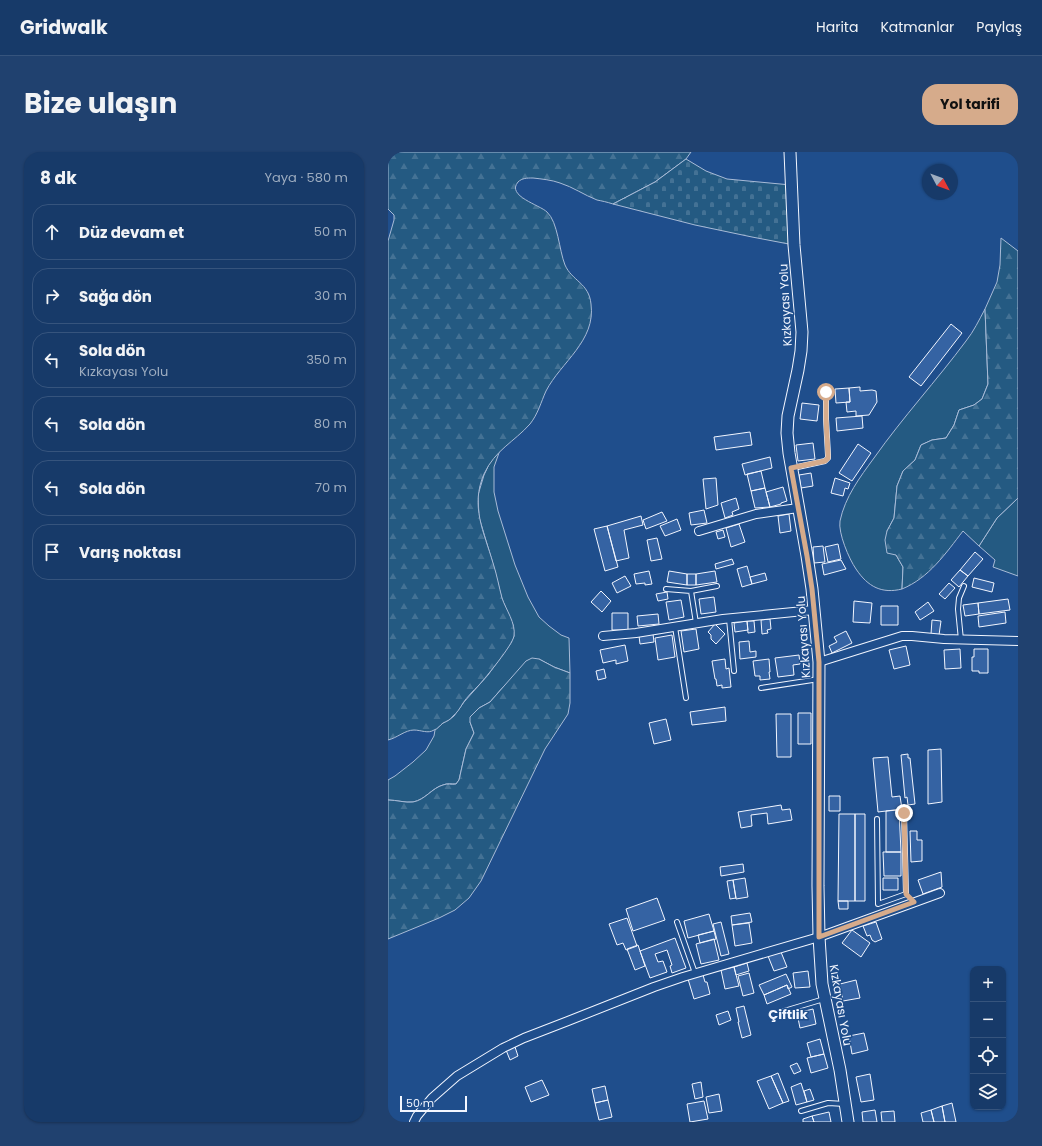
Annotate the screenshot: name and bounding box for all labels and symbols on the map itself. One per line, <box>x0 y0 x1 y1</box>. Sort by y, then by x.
north arrow <box>922 164 958 200</box>
street label: Kızkayası Yolu <box>774 263 796 347</box>
route start <box>817 383 835 401</box>
street label: Kızkayası Yolu <box>792 595 814 679</box>
route end <box>895 804 913 822</box>
street label: Kızkayası Yolu <box>825 963 857 1047</box>
district label: Çiftlik <box>768 1005 808 1024</box>
scale bar <box>400 1094 467 1113</box>

